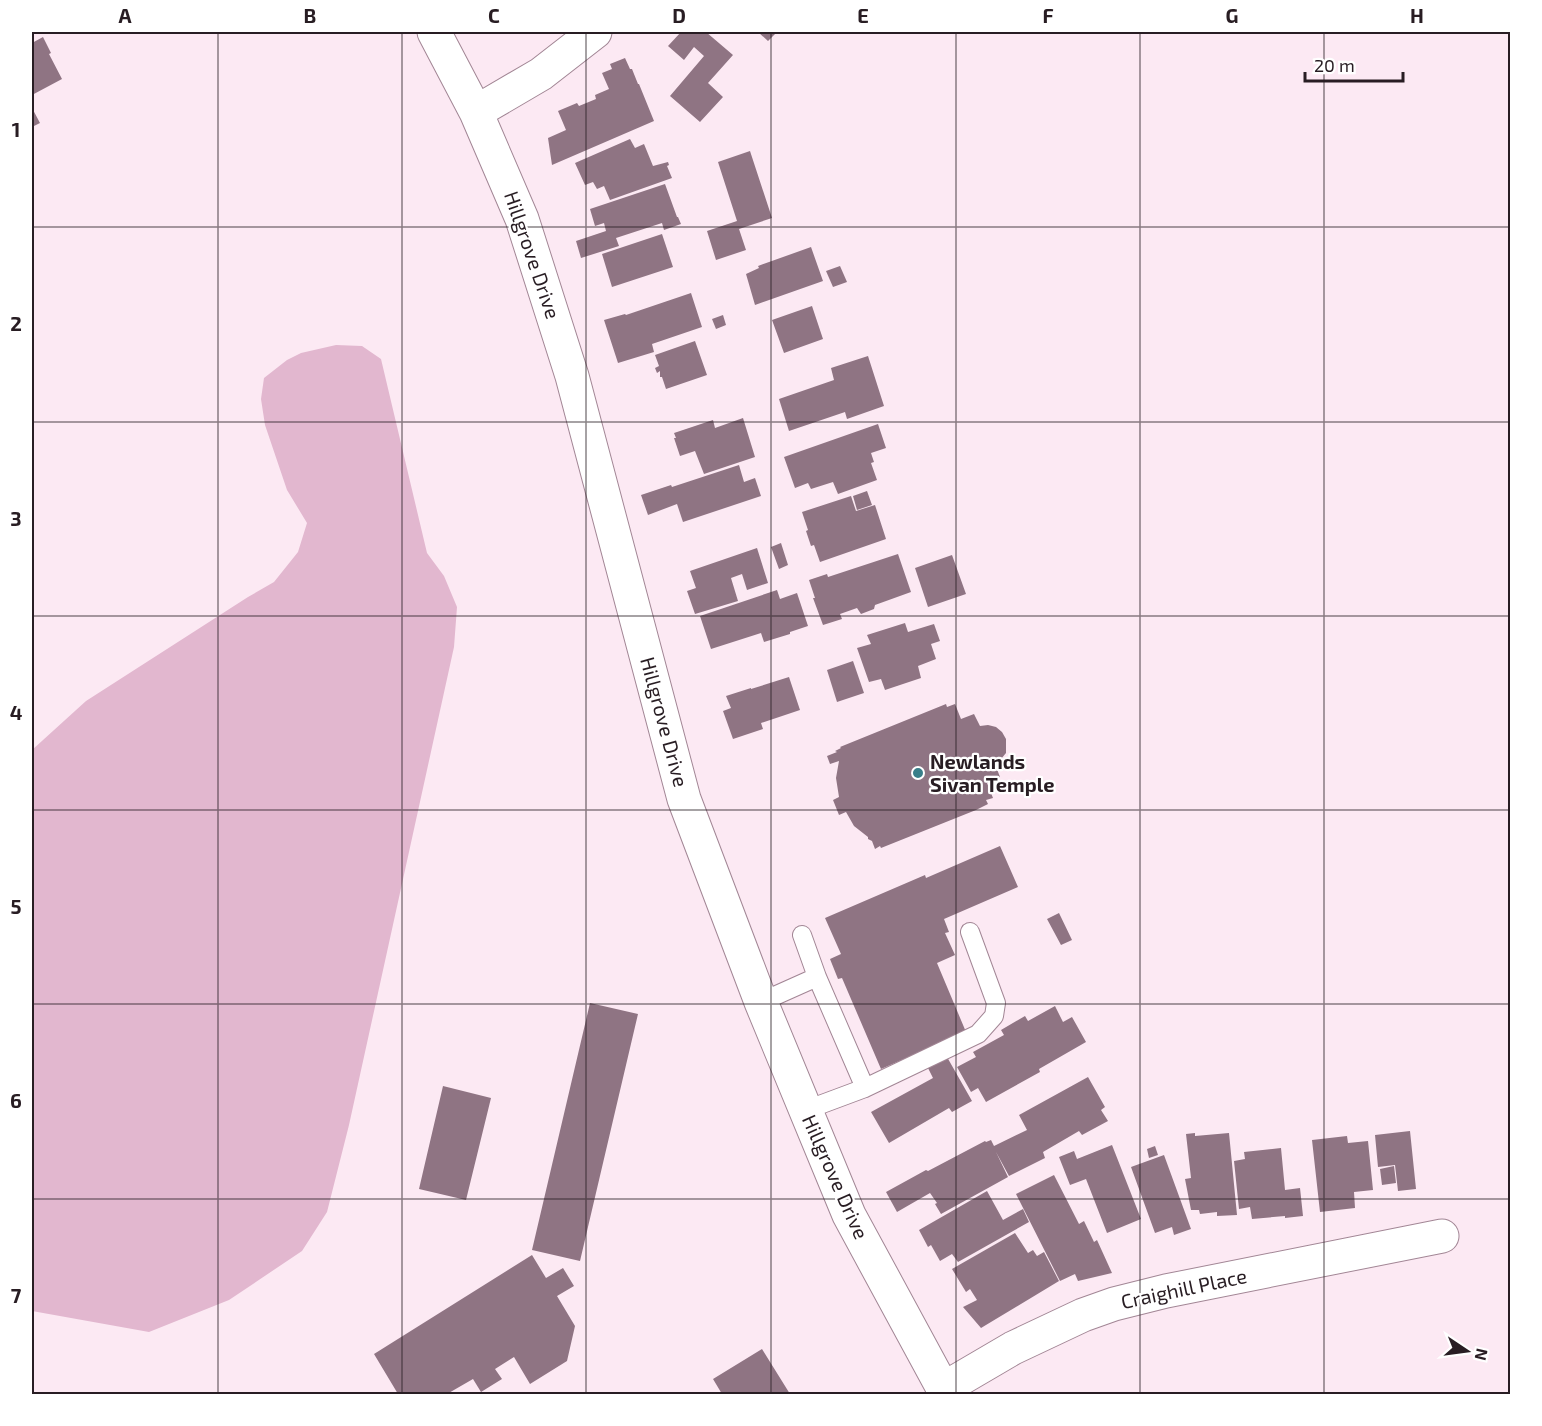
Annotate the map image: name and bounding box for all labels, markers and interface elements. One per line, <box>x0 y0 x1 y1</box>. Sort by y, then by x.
text: A <box>118 3 132 27</box>
text: B <box>304 3 316 27</box>
text: C <box>488 3 500 27</box>
text: D <box>672 3 686 27</box>
text: E <box>857 3 869 27</box>
text: F <box>1042 3 1054 27</box>
text: G <box>1226 3 1238 27</box>
text: H <box>1410 3 1424 27</box>
scale bar <box>1305 45 1402 83</box>
text: 20 m <box>1314 54 1355 76</box>
text: 1 <box>12 117 20 141</box>
street label: Hillgrove Drive <box>500 188 566 322</box>
text: 2 <box>10 311 22 335</box>
text: 3 <box>10 506 22 530</box>
street label: Hillgrove Drive <box>636 654 694 789</box>
text: 4 <box>10 700 23 724</box>
place label: Newlands Sivan Temple <box>930 749 1055 796</box>
marker: Newlands Sivan Temple <box>911 766 925 780</box>
text: 5 <box>10 894 22 918</box>
text: 6 <box>10 1088 22 1112</box>
street label: Hillgrove Drive <box>798 1111 874 1242</box>
street label: Craighill Place <box>1119 1263 1249 1313</box>
text: 7 <box>11 1283 22 1307</box>
north arrow <box>1437 1321 1497 1381</box>
text: N <box>1472 1347 1493 1362</box>

